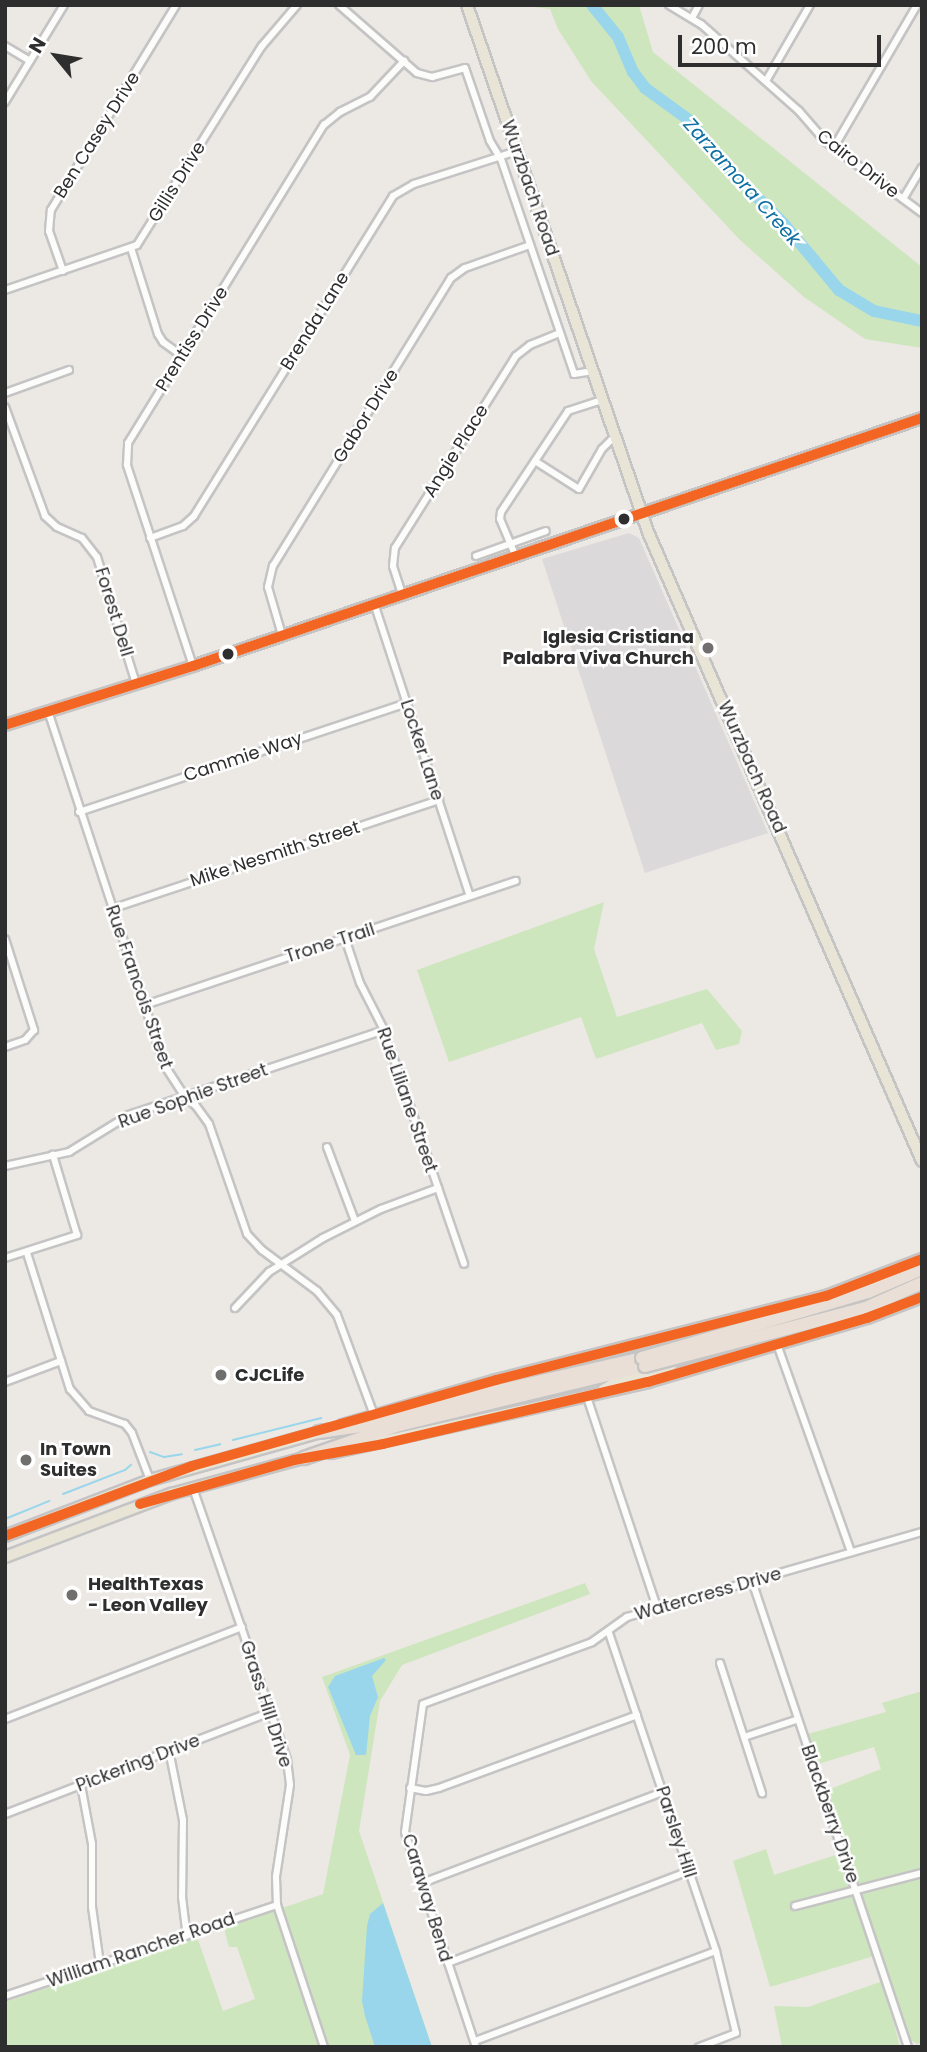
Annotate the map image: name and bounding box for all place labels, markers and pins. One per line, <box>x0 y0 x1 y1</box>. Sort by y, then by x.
unlabelled marker <box>617 512 631 526</box>
place label: Iglesia Cristiana Palabra Viva Church <box>503 627 694 670</box>
marker: Iglesia Cristiana Palabra Viva Church <box>700 640 716 656</box>
unlabelled marker <box>221 647 235 661</box>
place label: CJCLife <box>235 1364 304 1386</box>
marker: CJCLife <box>213 1367 229 1383</box>
place label: In Town Suites <box>40 1439 111 1482</box>
marker: In Town Suites <box>18 1452 34 1468</box>
place label: HealthTexas - Leon Valley <box>88 1574 208 1616</box>
marker: HealthTexas - Leon Valley <box>62 1585 82 1605</box>

